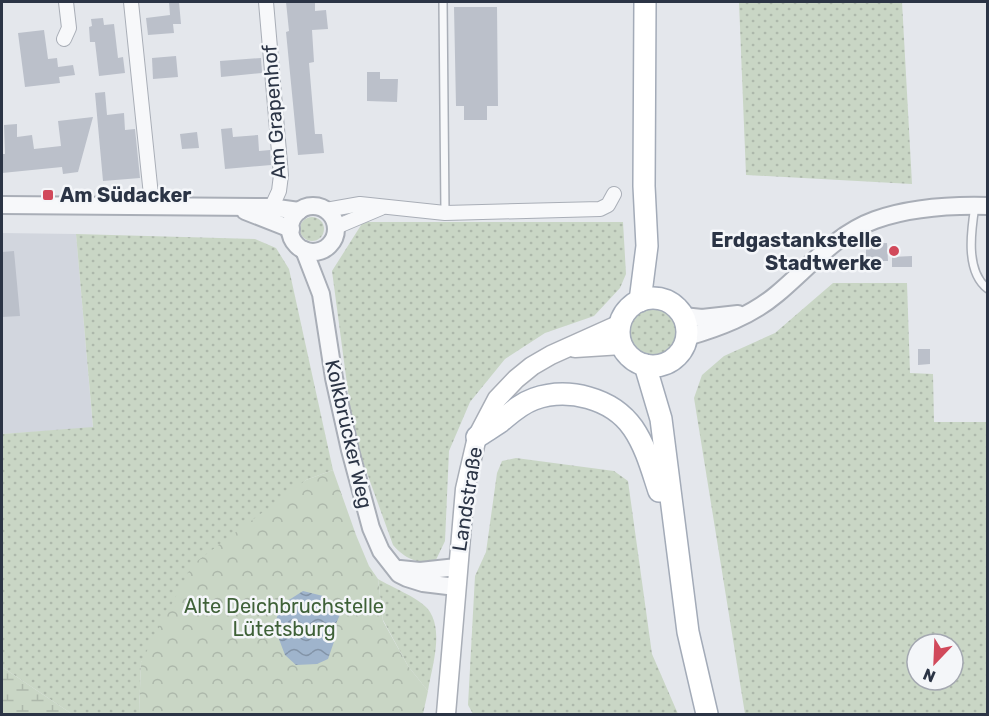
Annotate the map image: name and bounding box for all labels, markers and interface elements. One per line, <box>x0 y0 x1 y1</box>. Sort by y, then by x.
street label: Am Grapenhof <box>257 44 291 180</box>
place label: Am Südacker <box>60 183 191 207</box>
marker: Am Südacker <box>41 188 55 202</box>
place label: Erdgastankstelle Stadtwerke <box>711 228 882 275</box>
marker: Erdgastankstelle Stadtwerke <box>887 244 901 258</box>
street label: Kolkbrücker Weg <box>320 357 378 511</box>
street label: Landstraße <box>447 445 487 553</box>
park label: Alte Deichbruchstelle Lütetsburg <box>184 594 384 641</box>
north arrow <box>905 632 965 692</box>
text: N <box>920 664 938 686</box>

